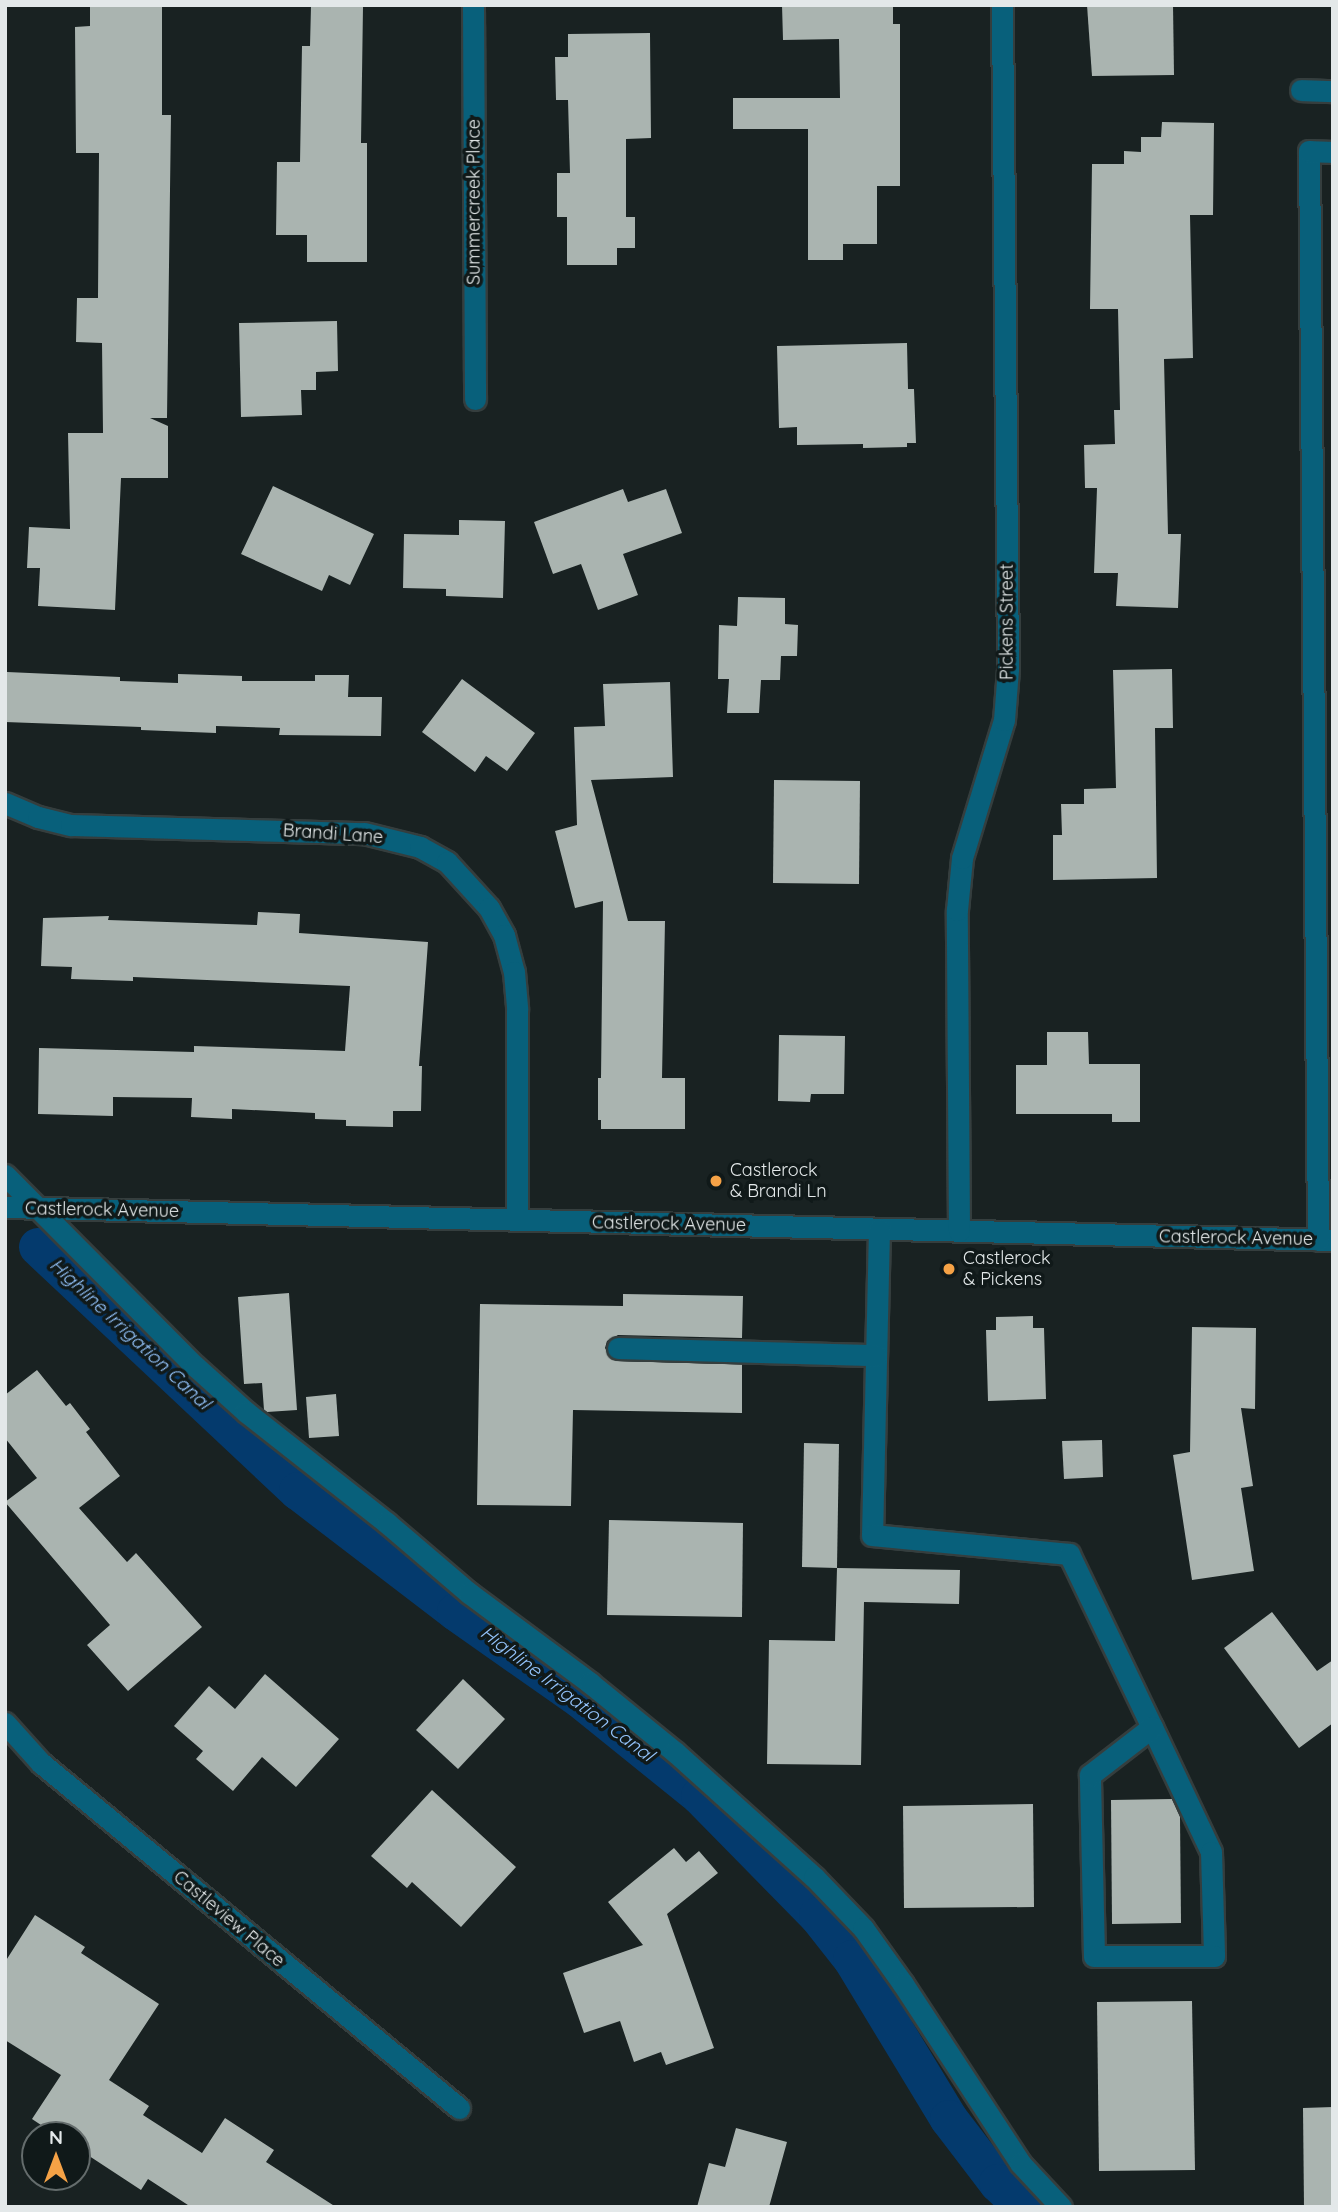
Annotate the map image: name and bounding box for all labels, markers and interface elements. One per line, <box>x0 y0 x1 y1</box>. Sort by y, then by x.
street label: Summercreek Place <box>463 119 485 285</box>
street label: Pickens Street <box>996 564 1018 680</box>
street label: Brandi Lane <box>282 820 384 848</box>
place label: Castlerock & Brandi Ln <box>730 1160 827 1202</box>
marker: Castlerock & Brandi Ln <box>708 1173 724 1189</box>
street label: Castlerock Avenue <box>25 1198 179 1222</box>
street label: Castlerock Avenue <box>592 1212 746 1236</box>
street label: Castlerock Avenue <box>1159 1226 1313 1250</box>
place label: Castlerock & Pickens <box>963 1248 1051 1290</box>
water label: Highline Irrigation Canal <box>45 1254 215 1414</box>
marker: Castlerock & Pickens <box>941 1261 957 1277</box>
water label: Highline Irrigation Canal <box>476 1621 658 1767</box>
street label: Castleview Place <box>169 1866 289 1972</box>
north arrow <box>21 2121 91 2191</box>
text: N <box>49 2125 63 2149</box>

